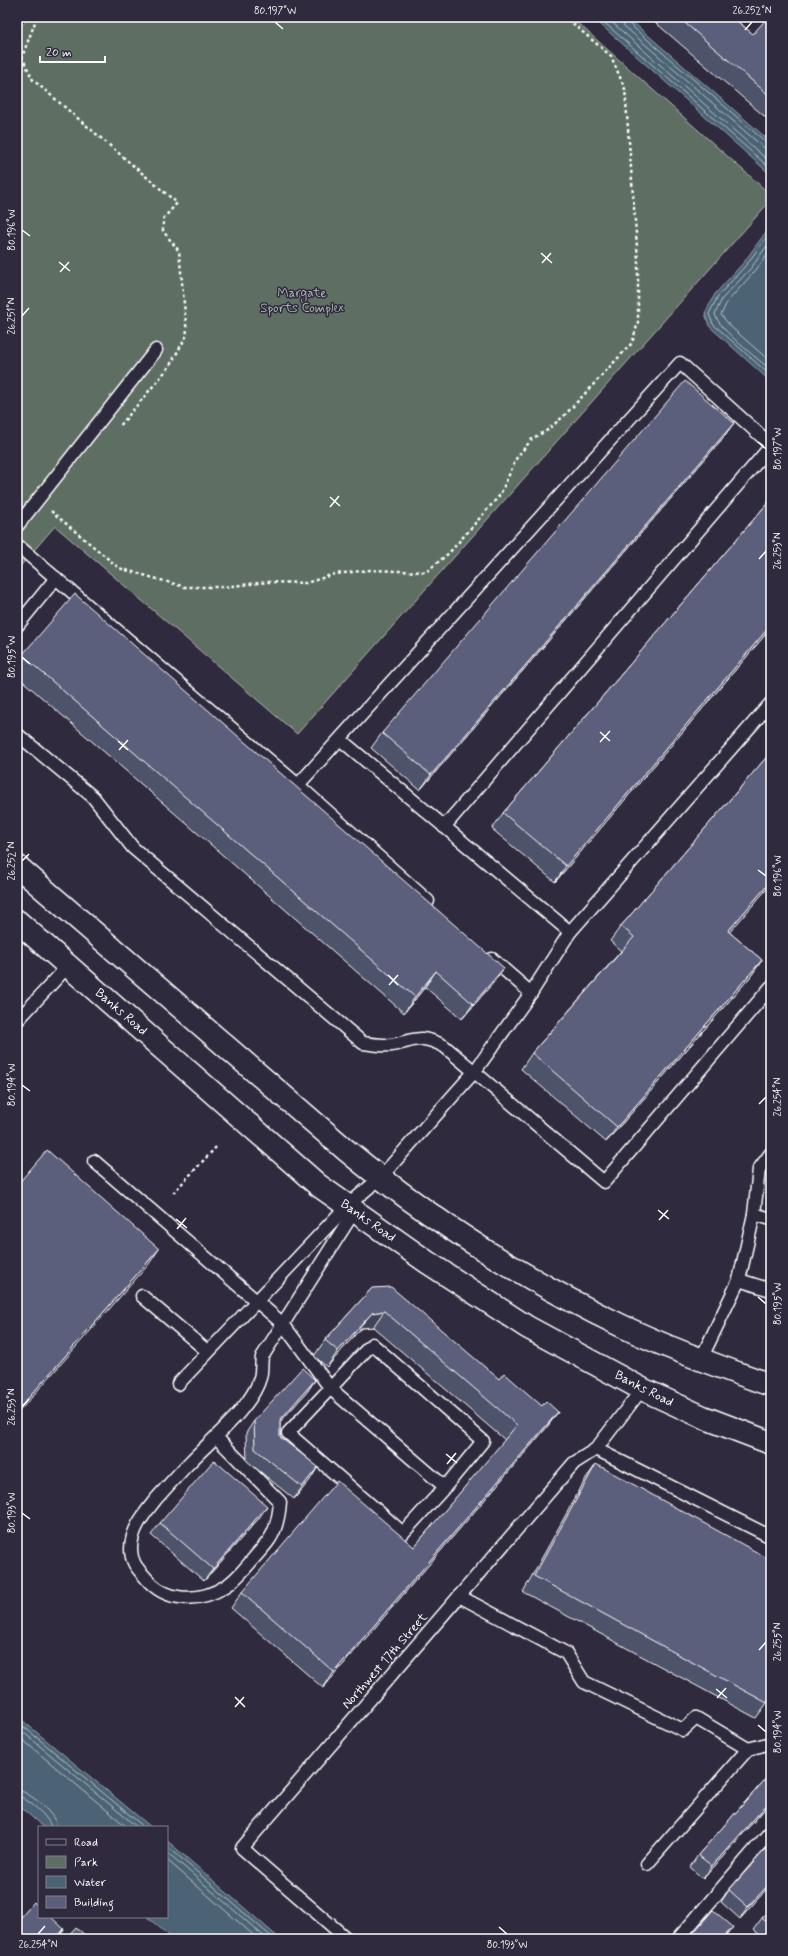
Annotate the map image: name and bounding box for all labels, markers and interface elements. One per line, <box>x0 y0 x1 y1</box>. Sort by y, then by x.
text: 80.197°W <box>254 4 296 18</box>
text: 26.252°N <box>732 4 772 18</box>
scale bar <box>40 38 105 64</box>
text: 20 m <box>46 45 72 61</box>
text: 80.196°W <box>5 209 19 251</box>
park label: Margate Sports Complex <box>260 285 344 317</box>
text: 26.251°N <box>5 297 19 334</box>
text: 80.197°W <box>771 428 785 470</box>
text: 26.253°N <box>771 532 785 570</box>
text: 80.195°W <box>5 636 19 678</box>
text: 26.252°N <box>5 841 19 881</box>
text: 80.196°W <box>771 855 785 897</box>
street label: Banks Road <box>91 985 151 1039</box>
text: 80.194°W <box>5 1064 19 1106</box>
text: 26.254°N <box>771 1077 785 1116</box>
street label: Banks Road <box>337 1196 399 1246</box>
text: 80.195°W <box>771 1283 785 1325</box>
street label: Banks Road <box>612 1367 676 1411</box>
text: 26.253°N <box>5 1388 19 1426</box>
text: 80.193°W <box>5 1493 19 1533</box>
street label: Northwest 17th Street <box>339 1609 432 1713</box>
text: 26.255°N <box>771 1622 785 1661</box>
text: 80.194°W <box>771 1711 785 1753</box>
legend <box>38 1826 168 1918</box>
text: Road <box>74 1835 98 1851</box>
text: Park <box>74 1855 98 1871</box>
text: Water <box>74 1875 106 1891</box>
text: Building <box>74 1895 114 1912</box>
text: 26.254°N <box>19 1938 58 1952</box>
text: 80.193°W <box>487 1938 527 1952</box>

